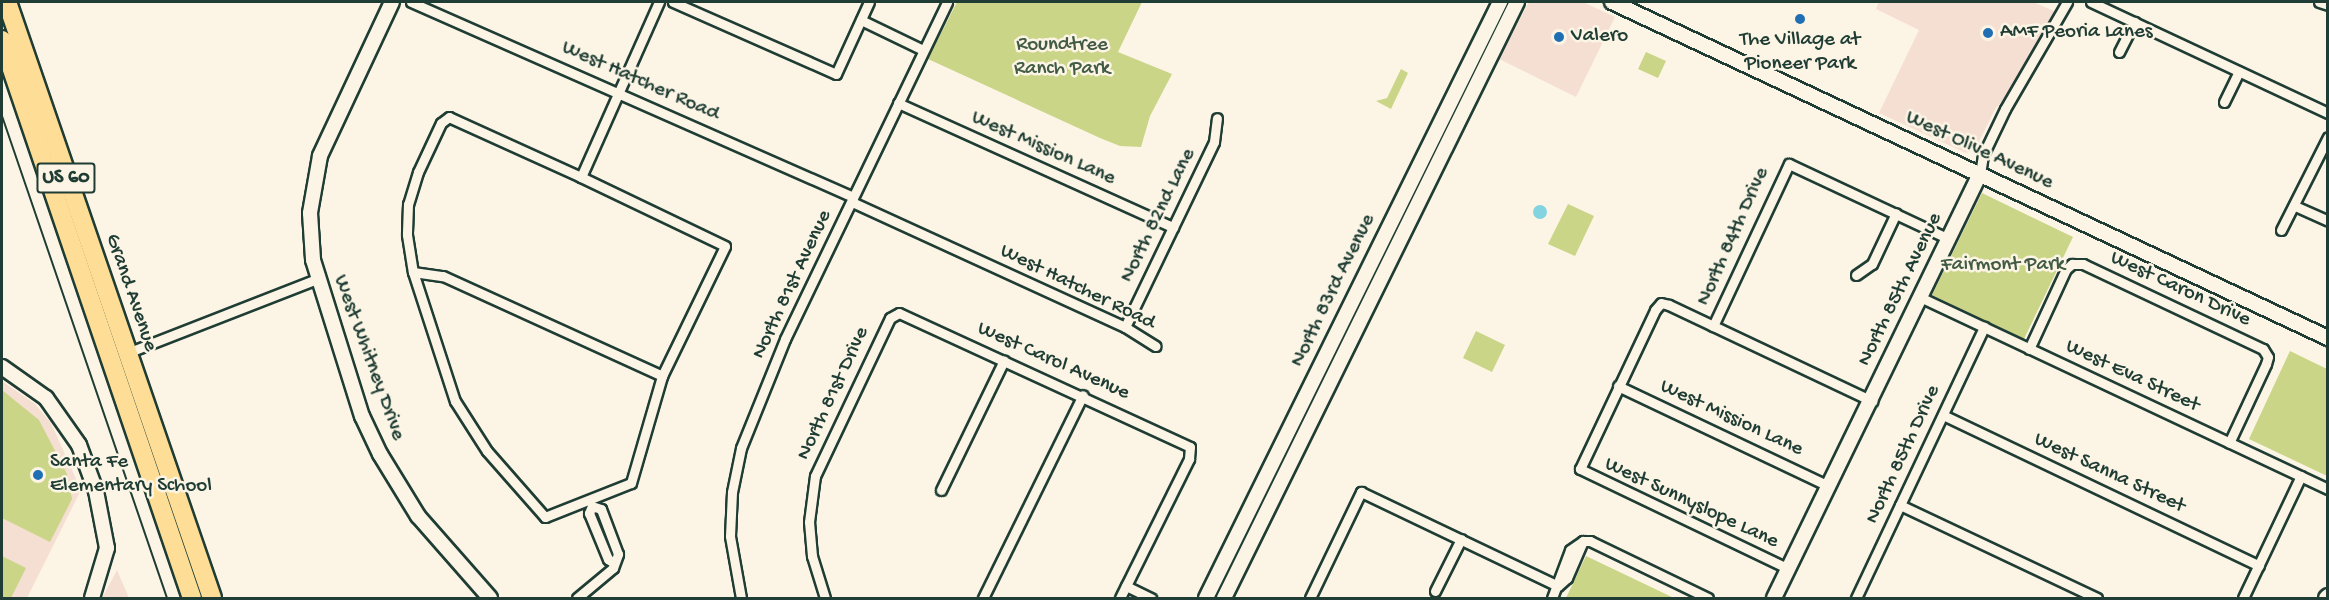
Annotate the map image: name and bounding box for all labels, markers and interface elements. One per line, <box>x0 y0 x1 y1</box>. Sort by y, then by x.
marker: The Village at Pioneer Park <box>1793 12 1807 26</box>
place label: AMF Peoria Lanes <box>2000 20 2153 46</box>
place label: Valero <box>1571 24 1628 50</box>
marker: AMF Peoria Lanes <box>1981 26 1995 40</box>
place label: The Village at Pioneer Park <box>1740 28 1860 78</box>
marker: Valero <box>1552 30 1566 44</box>
park label: Roundtree Ranch Park <box>1014 33 1110 83</box>
street label: West Hatcher Road <box>557 36 723 128</box>
street label: West Mission Lane <box>967 106 1119 192</box>
street label: West Olive Avenue <box>1901 106 2057 196</box>
street label: North 82nd Lane <box>1116 145 1202 287</box>
road number: US 60 <box>36 161 96 195</box>
street label: North 84th Drive <box>1692 164 1776 310</box>
street label: North 81st Avenue <box>747 207 839 363</box>
street label: North 85th Avenue <box>1853 209 1949 371</box>
street label: North 83rd Avenue <box>1286 210 1382 372</box>
street label: Grand Avenue <box>98 231 162 355</box>
street label: West Hatcher Road <box>995 239 1159 337</box>
street label: West Caron Drive <box>2106 246 2254 334</box>
park label: Fairmont Park <box>1941 253 2065 279</box>
street label: West Whitney Drive <box>326 272 410 444</box>
street label: West Carol Avenue <box>973 317 1133 407</box>
street label: North 81st Drive <box>792 323 876 465</box>
street label: West Eva Street <box>2061 335 2203 419</box>
street label: West Mission Lane <box>1655 375 1807 463</box>
street label: North 85th Drive <box>1861 382 1947 528</box>
street label: West Sanna Street <box>2029 428 2189 520</box>
place label: Santa Fe Elementary School <box>50 450 212 500</box>
street label: West Sunnyslope Lane <box>1600 453 1782 555</box>
marker: Santa Fe Elementary School <box>31 468 45 482</box>

